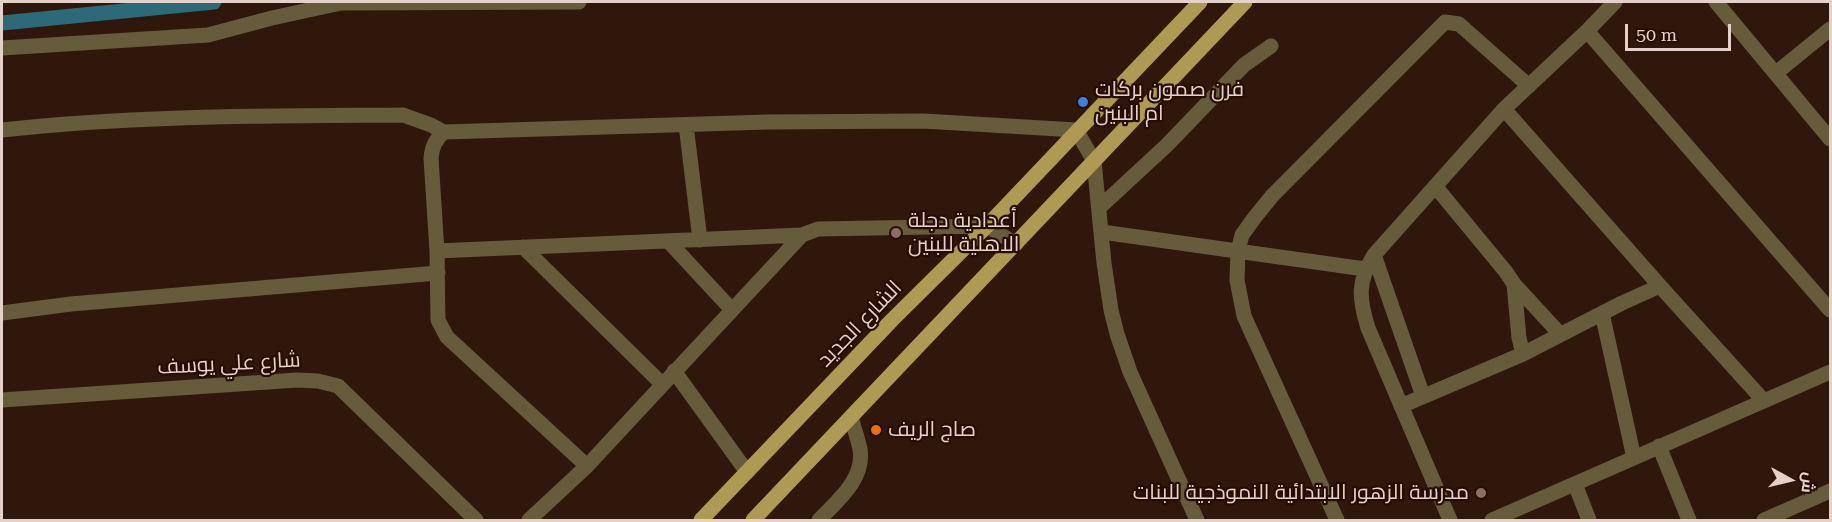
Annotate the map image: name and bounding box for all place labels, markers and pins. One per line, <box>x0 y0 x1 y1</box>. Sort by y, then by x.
place label: فرن صمون بركات ام البنين <box>1095 77 1244 127</box>
marker: فرن صمون بركات ام البنين <box>1076 95 1090 109</box>
place label: أعدادية دجلة الاهلية للبنين <box>908 208 1019 258</box>
marker: أعدادية دجلة الاهلية للبنين <box>889 226 903 240</box>
place label: صاج الريف <box>888 417 976 443</box>
marker: صاج الريف <box>869 423 883 437</box>
place label: مدرسة الزهور الابتدائية النموذجية للبنات <box>1133 480 1469 506</box>
marker: مدرسة الزهور الابتدائية النموذجية للبنات <box>1474 486 1488 500</box>

